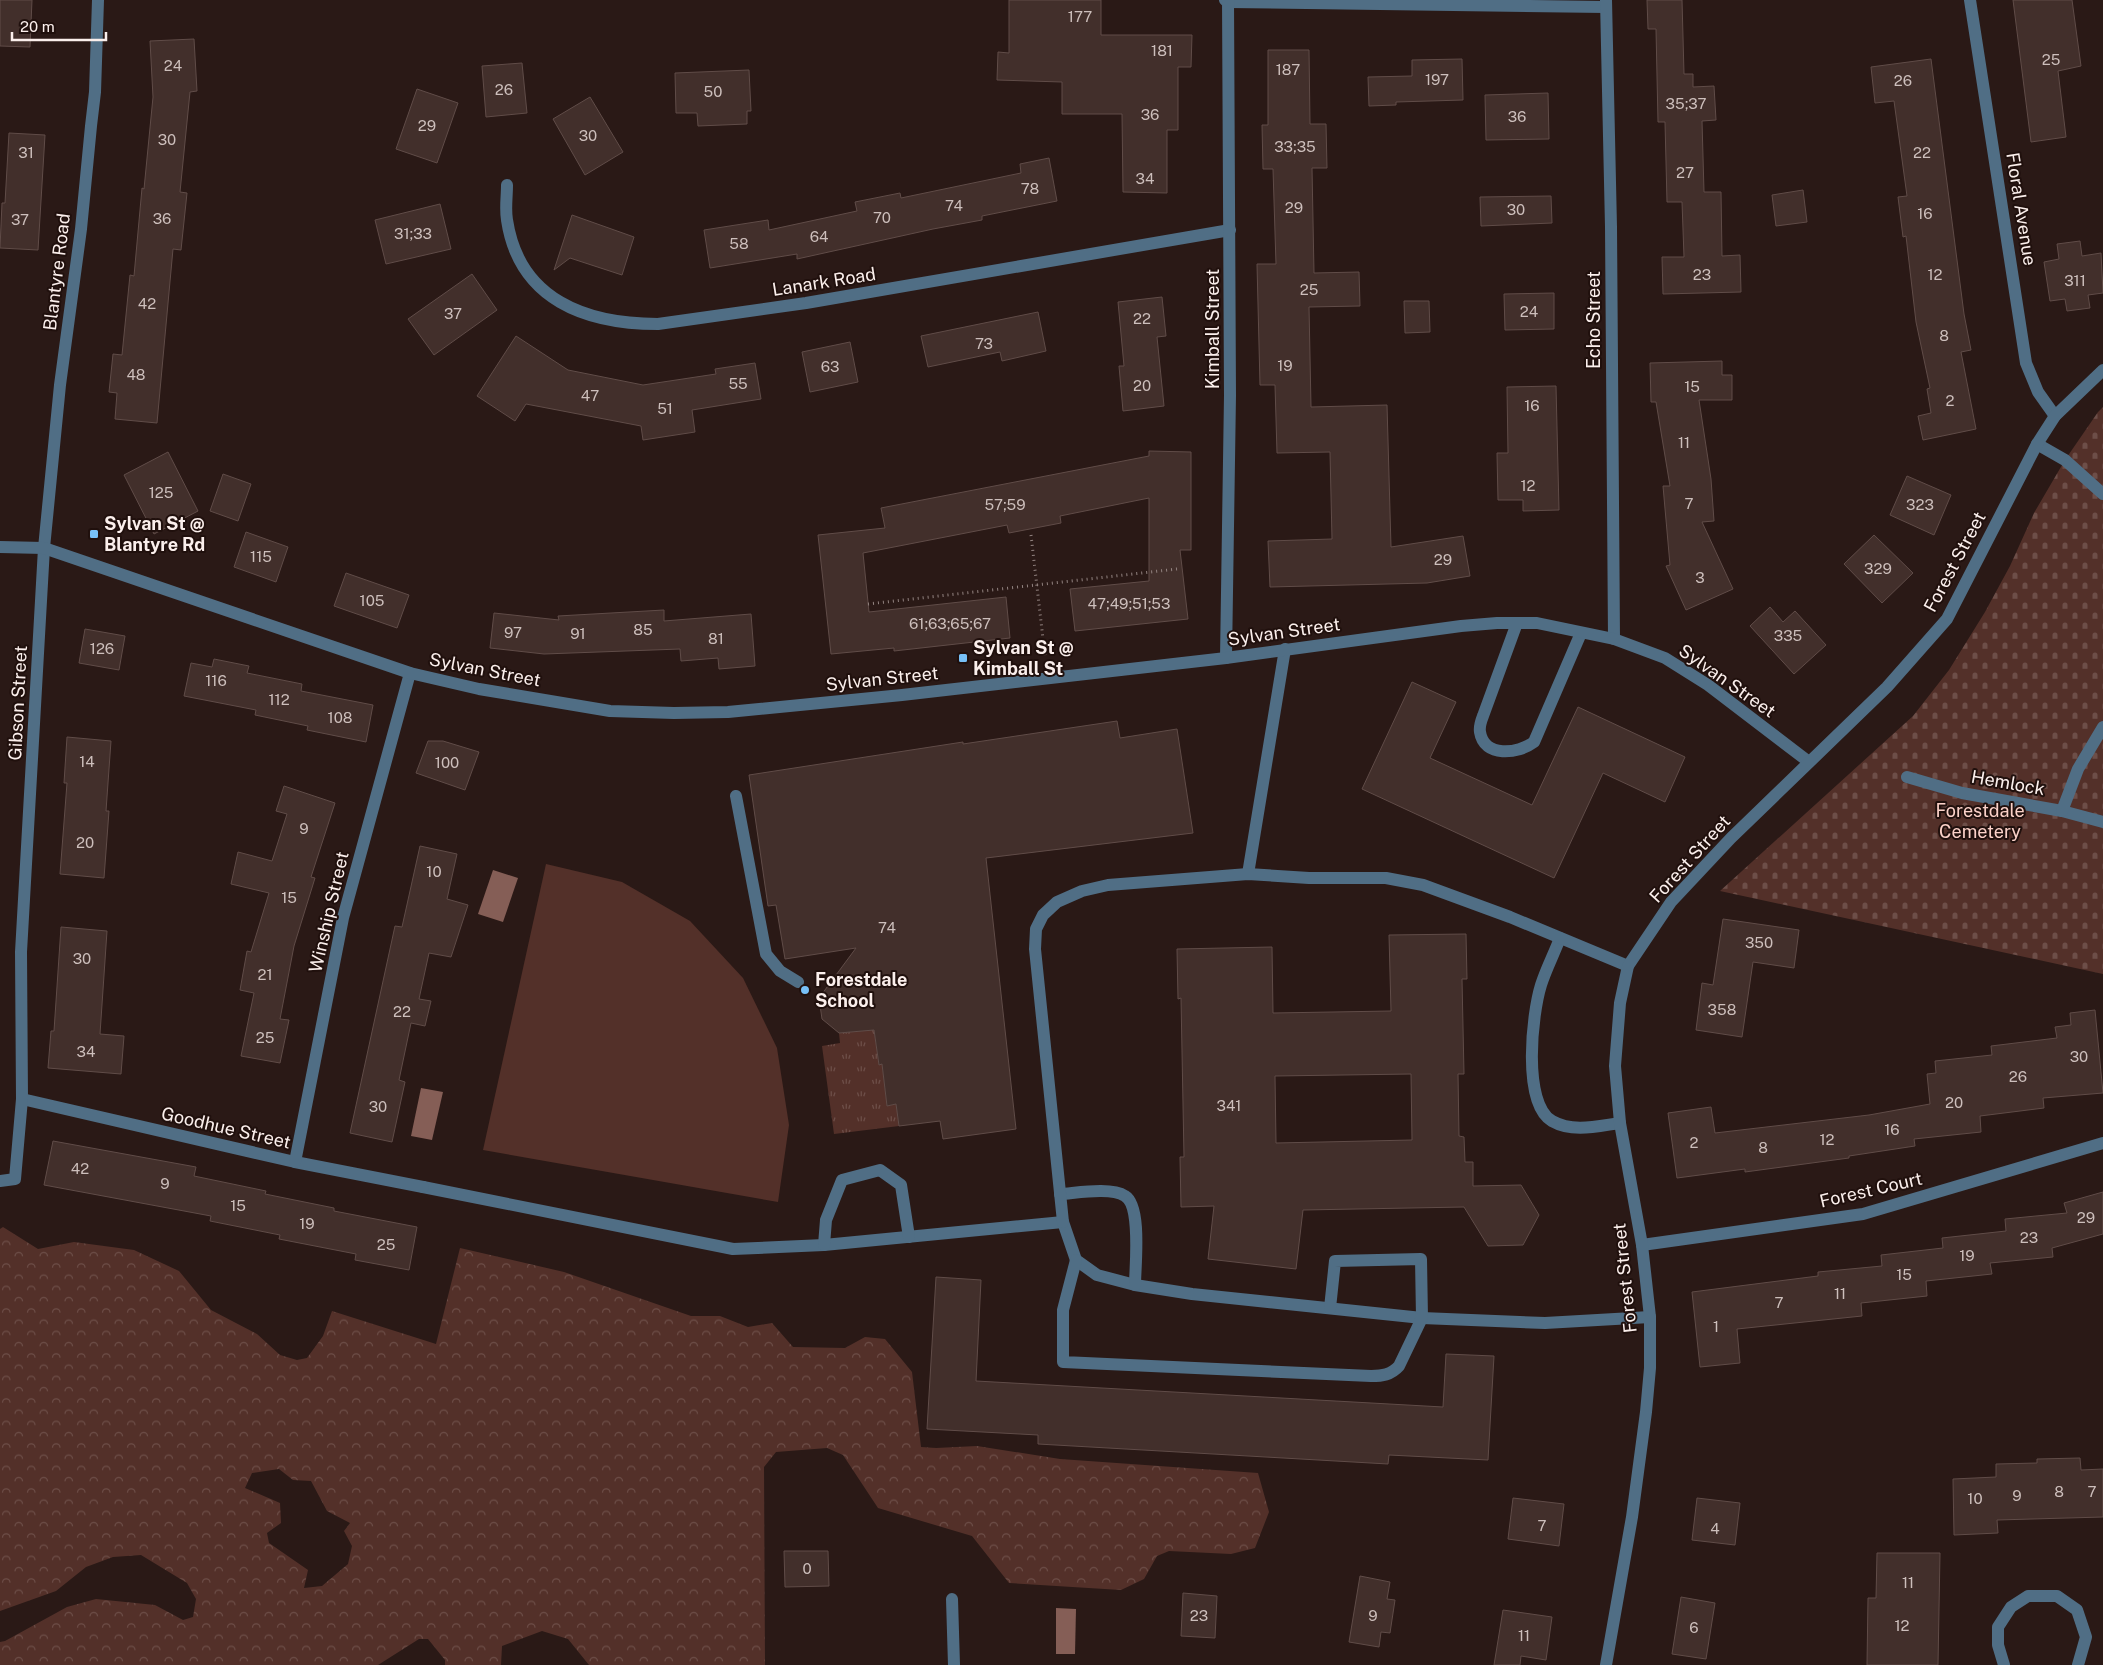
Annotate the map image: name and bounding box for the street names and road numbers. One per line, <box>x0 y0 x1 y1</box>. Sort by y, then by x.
street label: Floral Avenue <box>2002 151 2041 267</box>
street label: Blantyre Road <box>39 212 74 332</box>
street label: Lanark Road <box>771 263 877 300</box>
street label: Kimball Street <box>1202 269 1223 389</box>
street label: Echo Street <box>1583 271 1604 369</box>
street label: Forest Street <box>1919 508 1990 615</box>
street label: Sylvan Street <box>1226 613 1341 650</box>
street label: Sylvan Street <box>1675 640 1780 722</box>
street label: Gibson Street <box>4 645 31 761</box>
street label: Sylvan Street <box>428 648 543 691</box>
street label: Sylvan Street <box>825 662 939 695</box>
street label: Hemlock <box>1970 766 2047 799</box>
street label: Forest Street <box>1645 811 1734 907</box>
street label: Winship Street <box>304 849 353 974</box>
street label: Goodhue Street <box>159 1102 293 1153</box>
street label: Forest Court <box>1817 1167 1924 1212</box>
street label: Forest Street <box>1608 1222 1641 1334</box>

